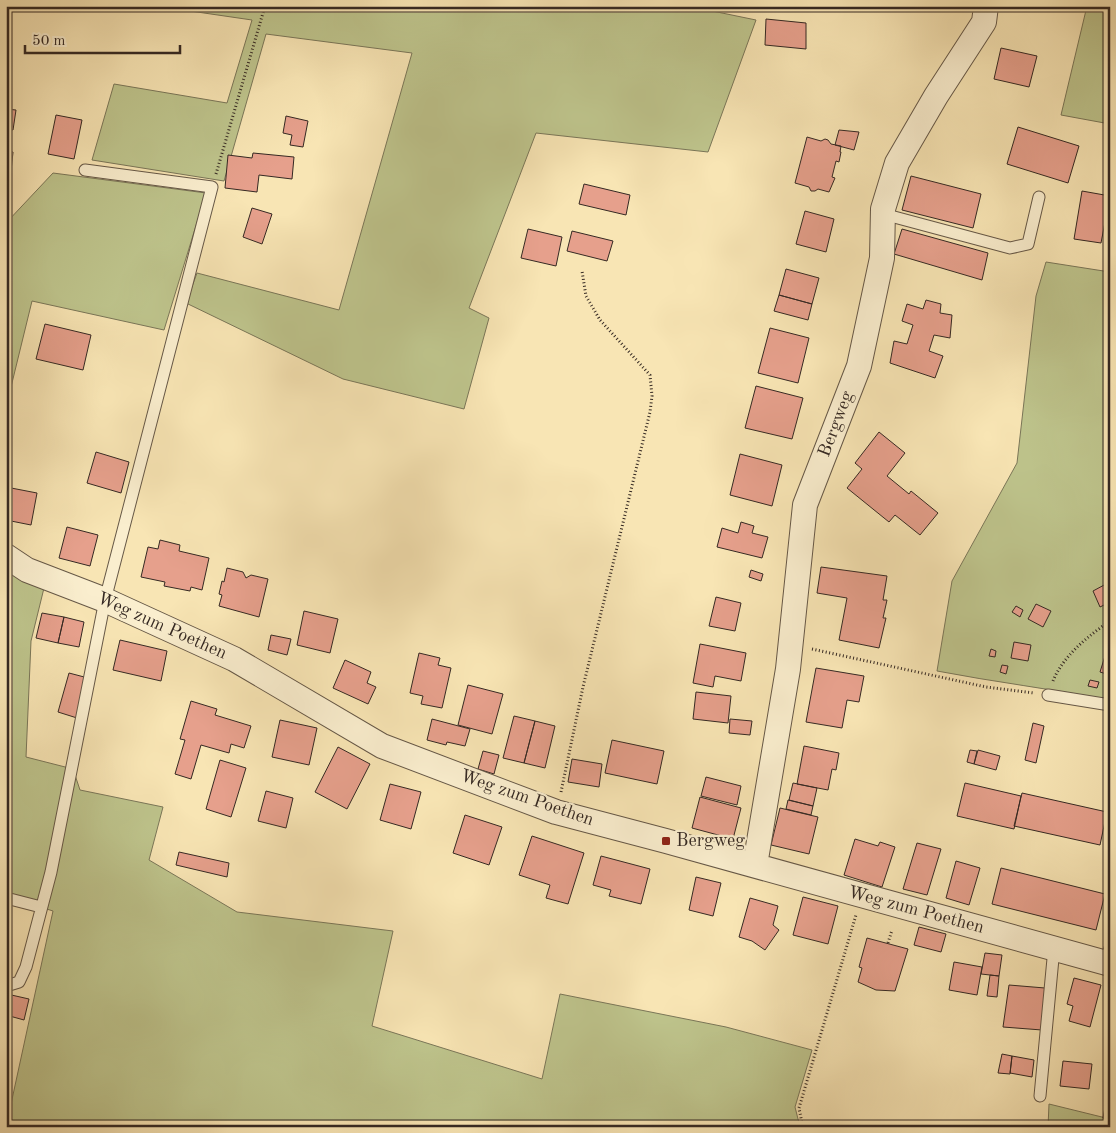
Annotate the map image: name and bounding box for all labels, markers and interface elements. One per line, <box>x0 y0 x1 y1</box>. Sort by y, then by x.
scale bar <box>25 22 180 54</box>
text: 50 m <box>32 34 66 49</box>
street label: Bergweg <box>815 388 857 459</box>
street label: Weg zum Poethen <box>94 589 230 663</box>
street label: Weg zum Poethen <box>458 767 596 829</box>
place label: Bergweg <box>676 832 745 850</box>
marker: Bergweg <box>660 835 672 847</box>
street label: Weg zum Poethen <box>846 883 986 937</box>

